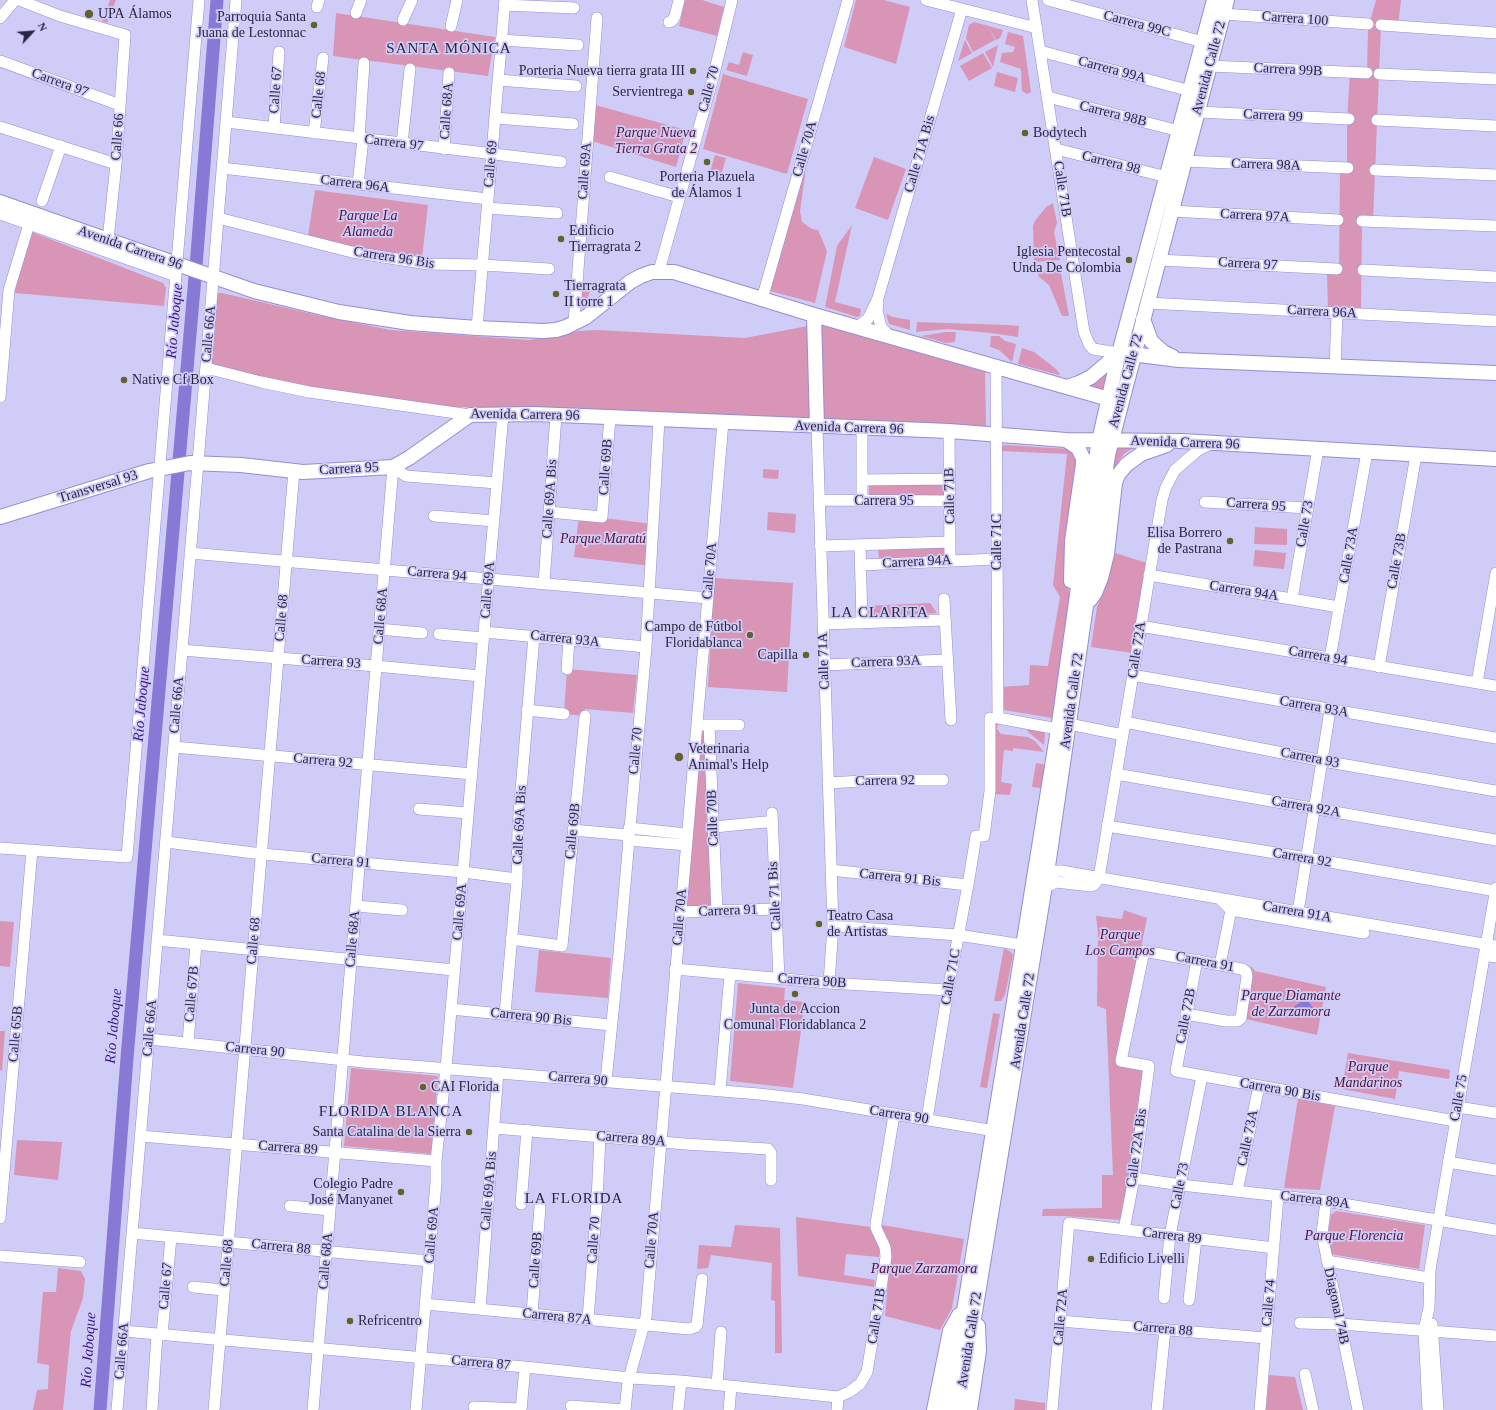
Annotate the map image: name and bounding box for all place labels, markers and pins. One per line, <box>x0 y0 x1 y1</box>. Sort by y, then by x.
place label: UPA Álamos <box>98 6 172 22</box>
marker: UPA Álamos <box>83 8 95 20</box>
place label: Parroquia Santa Juana de Lestonnac <box>196 9 306 42</box>
marker: Parroquia Santa Juana de Lestonnac <box>309 20 319 30</box>
place label: Porteria Nueva tierra grata III <box>519 63 685 79</box>
marker: Porteria Nueva tierra grata III <box>688 66 698 76</box>
place label: Servientrega <box>612 84 683 100</box>
marker: Servientrega <box>686 87 696 97</box>
place label: Bodytech <box>1033 125 1087 141</box>
marker: Bodytech <box>1020 128 1030 138</box>
marker: Porteria Plazuela de Álamos 1 <box>702 157 712 167</box>
place label: Porteria Plazuela de Álamos 1 <box>659 169 755 202</box>
place label: Edificio Tierragrata 2 <box>569 223 641 256</box>
marker: Edificio Tierragrata 2 <box>556 234 566 244</box>
place label: Iglesia Pentecostal Unda De Colombia <box>1012 244 1121 276</box>
marker: Iglesia Pentecostal Unda De Colombia <box>1124 255 1134 265</box>
place label: Tierragrata II torre 1 <box>564 278 626 310</box>
marker: Tierragrata II torre 1 <box>551 289 561 299</box>
place label: Native Cf Box <box>132 372 214 388</box>
marker: Native Cf Box <box>119 375 129 385</box>
place label: Elisa Borrero de Pastrana <box>1147 525 1222 558</box>
marker: Elisa Borrero de Pastrana <box>1225 536 1235 546</box>
place label: Campo de Fútbol Floridablanca <box>645 619 742 652</box>
marker: Campo de Fútbol Floridablanca <box>745 630 755 640</box>
place label: Capilla <box>758 647 798 663</box>
marker: Capilla <box>801 650 811 660</box>
place label: Veterinaria Animal's Help <box>688 741 769 774</box>
marker: Veterinaria Animal's Help <box>673 751 685 763</box>
place label: Teatro Casa de Artistas <box>827 908 893 940</box>
marker: Teatro Casa de Artistas <box>814 919 824 929</box>
marker: Junta de Accion Comunal Floridablanca 2 <box>790 989 800 999</box>
place label: Junta de Accion Comunal Floridablanca 2 <box>724 1001 866 1034</box>
place label: CAI Florida <box>431 1079 499 1095</box>
marker: CAI Florida <box>418 1082 428 1092</box>
place label: Santa Catalina de la Sierra <box>313 1124 461 1140</box>
marker: Santa Catalina de la Sierra <box>464 1127 474 1137</box>
place label: Colegio Padre José Manyanet <box>309 1176 393 1208</box>
marker: Colegio Padre José Manyanet <box>396 1187 406 1197</box>
place label: Edificio Livelli <box>1099 1251 1185 1267</box>
marker: Edificio Livelli <box>1086 1254 1096 1264</box>
place label: Refricentro <box>358 1313 422 1329</box>
marker: Refricentro <box>345 1316 355 1326</box>

